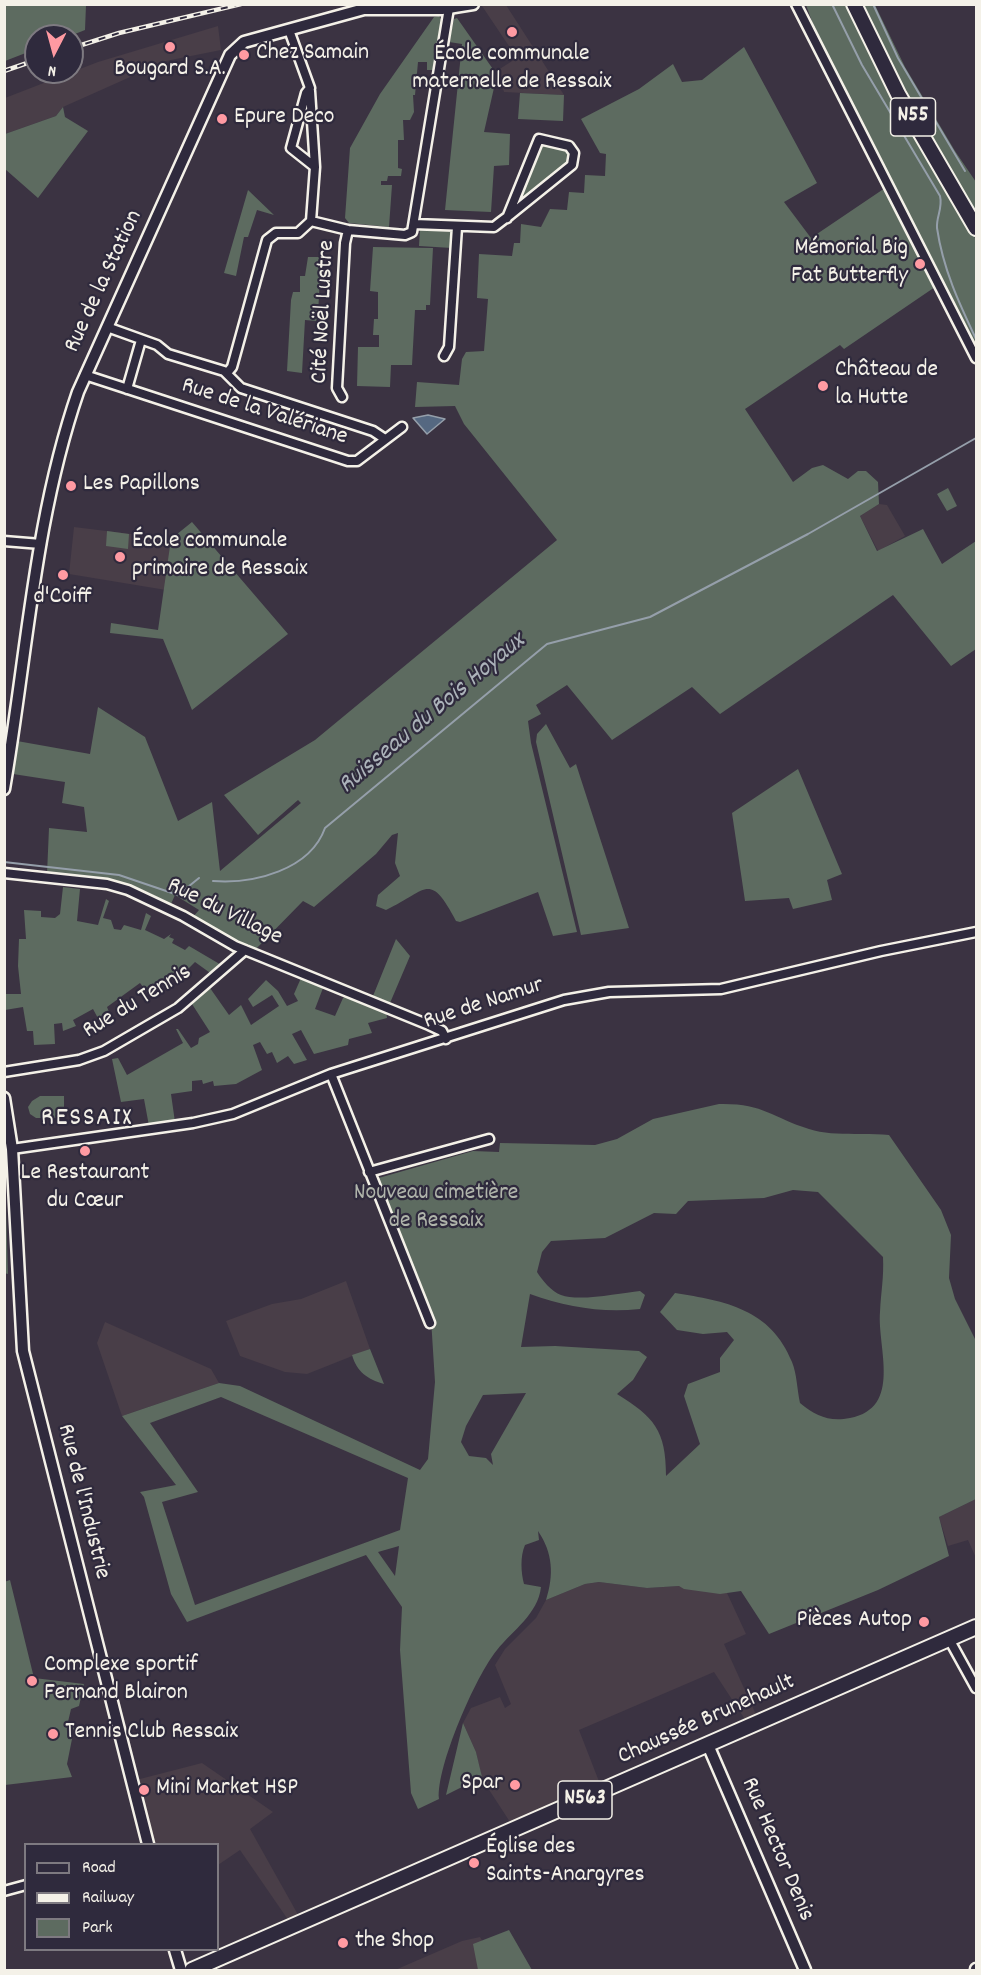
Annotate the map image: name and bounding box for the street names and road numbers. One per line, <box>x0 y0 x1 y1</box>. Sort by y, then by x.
road number: N55 <box>890 98 936 136</box>
street label: Rue de la Station <box>59 206 151 358</box>
street label: Cité Noël Lustre <box>307 240 343 384</box>
street label: Rue de la Valériane <box>177 373 351 453</box>
street label: Rue du Village <box>162 873 286 953</box>
street label: Rue du Tennis <box>78 959 198 1047</box>
street label: Rue de Namur <box>420 972 548 1038</box>
street label: Rue de l'Industrie <box>49 1421 115 1583</box>
street label: Chaussée Brunehault <box>614 1669 800 1773</box>
street label: Rue Hector Denis <box>733 1774 819 1926</box>
road number: N563 <box>558 1781 612 1819</box>

